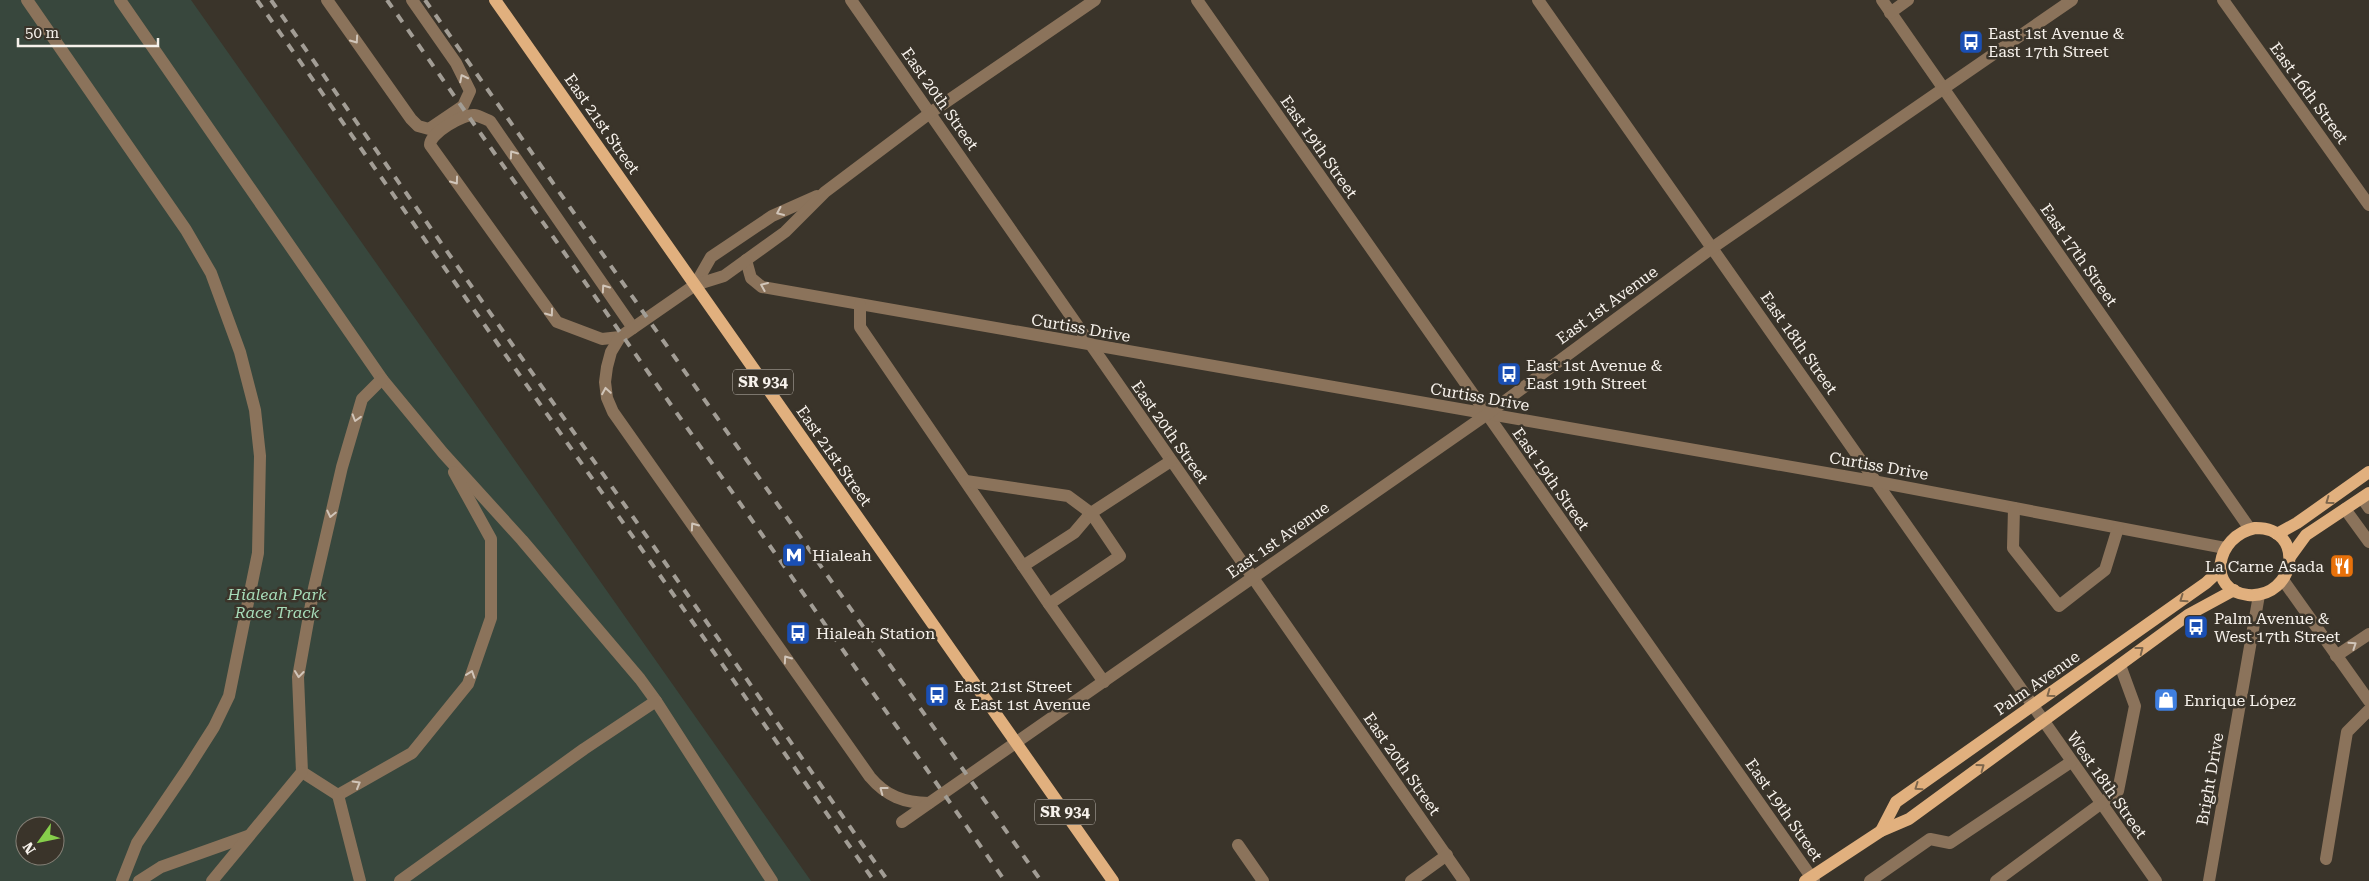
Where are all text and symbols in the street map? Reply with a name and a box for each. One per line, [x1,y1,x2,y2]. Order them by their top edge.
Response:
scale bar [18,15,158,47]
text: 50 m [25,24,60,42]
place label: East 1st Avenue & East 17th Street [1988,24,2125,61]
bus stop icon: East 1st Avenue & East 17th Street [1958,29,1984,55]
one-way arrow [349,34,358,44]
street label: East 16th Street [2266,39,2352,147]
street label: East 20th Street [898,44,982,154]
street label: East 21st Street [560,70,644,178]
one-way arrow [459,74,469,83]
street label: East 19th Street [1277,92,1361,202]
one-way arrow [510,150,519,160]
one-way arrow [449,175,458,184]
street label: East 17th Street [2037,200,2121,310]
one-way arrow [776,206,785,217]
street label: East 1st Avenue [1553,262,1662,348]
one-way arrow [760,281,769,292]
one-way arrow [602,284,611,294]
street label: East 18th Street [1757,288,1841,398]
one-way arrow [544,307,553,317]
street label: Curtiss Drive [1030,310,1132,346]
place label: East 1st Avenue & East 19th Street [1526,356,1663,393]
bus stop icon: East 1st Avenue & East 19th Street [1496,361,1522,387]
road number: SR 934 [733,370,793,394]
street label: East 20th Street [1128,377,1212,487]
street label: Curtiss Drive [1429,379,1531,415]
one-way arrow [602,386,612,395]
street label: East 21st Street [792,402,876,510]
one-way arrow [352,414,362,422]
street label: East 19th Street [1509,424,1593,534]
street label: Curtiss Drive [1828,448,1930,484]
one-way arrow [2326,495,2335,503]
street label: East 1st Avenue [1223,498,1333,582]
one-way arrow [326,510,337,519]
one-way arrow [691,522,700,532]
metro station icon: Hialeah [781,542,807,568]
place label: Hialeah [812,546,872,565]
restaurant icon: La Carne Asada [2329,553,2355,579]
place label: La Carne Asada [2205,557,2324,576]
park label: Hialeah Park Race Track [227,585,327,622]
one-way arrow [2179,593,2189,602]
place label: Palm Avenue & West 17th Street [2214,609,2340,646]
bus stop icon: Palm Avenue & West 17th Street [2183,614,2209,640]
bus stop icon: Hialeah Station [785,620,811,646]
place label: Hialeah Station [816,624,935,643]
one-way arrow [2347,642,2356,651]
street label: Palm Avenue [1991,647,2083,719]
one-way arrow [2134,647,2143,655]
one-way arrow [784,655,793,665]
one-way arrow [294,670,305,678]
one-way arrow [466,670,476,679]
place label: East 21st Street & East 1st Avenue [954,677,1091,714]
bus stop icon: East 21st Street & East 1st Avenue [924,682,950,708]
one-way arrow [2047,687,2056,697]
shop icon: Enrique López [2153,687,2179,713]
place label: Enrique López [2184,691,2296,710]
street label: East 20th Street [1360,709,1444,819]
street label: West 18th Street [2063,728,2151,842]
street label: Bright Drive [2193,731,2228,827]
street label: East 19th Street [1742,755,1826,865]
one-way arrow [1975,764,1985,773]
one-way arrow [352,780,361,790]
one-way arrow [1914,781,1924,790]
one-way arrow [880,786,889,795]
road number: SR 934 [1035,800,1095,824]
north arrow [15,816,65,866]
text: N [19,839,39,857]

